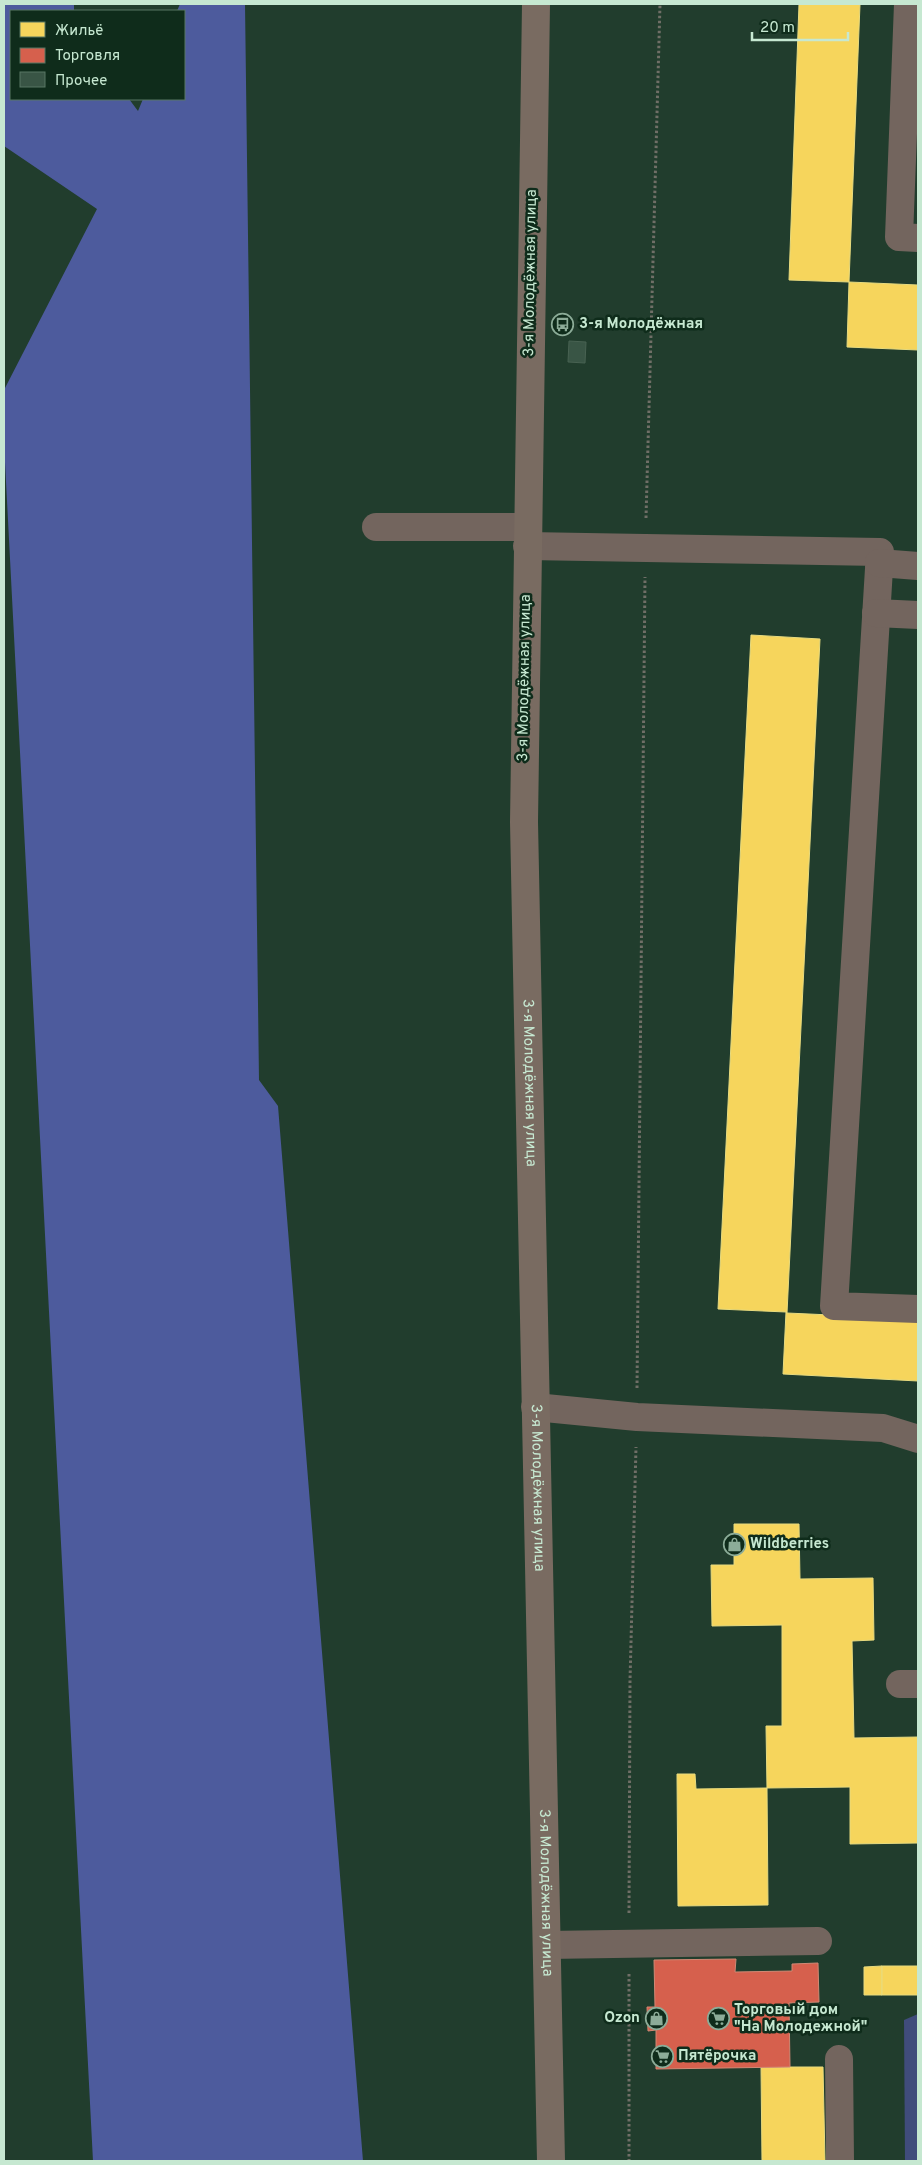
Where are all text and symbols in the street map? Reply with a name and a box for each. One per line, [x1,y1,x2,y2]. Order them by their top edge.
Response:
legend [10,10,185,100]
scale bar [752,10,848,42]
text: 20 m [760,19,795,38]
text: Жильё [55,22,103,41]
text: Торговля [55,47,120,66]
text: Прочее [55,72,107,91]
street label: 3-я Молодёжная улица [520,189,542,357]
bus stop icon: 3-я Молодёжная [551,312,575,336]
place label: 3-я Молодёжная [579,315,703,334]
street label: 3-я Молодёжная улица [514,594,536,762]
street label: 3-я Молодёжная улица [518,999,540,1167]
street label: 3-я Молодёжная улица [526,1404,549,1572]
shop icon: Wildberries [722,1532,746,1556]
place label: Wildberries [750,1535,829,1554]
street label: 3-я Молодёжная улица [534,1809,557,1977]
place label: Торговый дом "На Молодежной" [734,2001,867,2037]
shop icon: Ozon [644,2006,668,2030]
supermarket icon: Торговый дом "На Молодежной" [706,2007,730,2031]
place label: Ozon [604,2009,640,2028]
supermarket icon: Пятёрочка [650,2044,674,2068]
place label: Пятёрочка [678,2047,756,2066]

